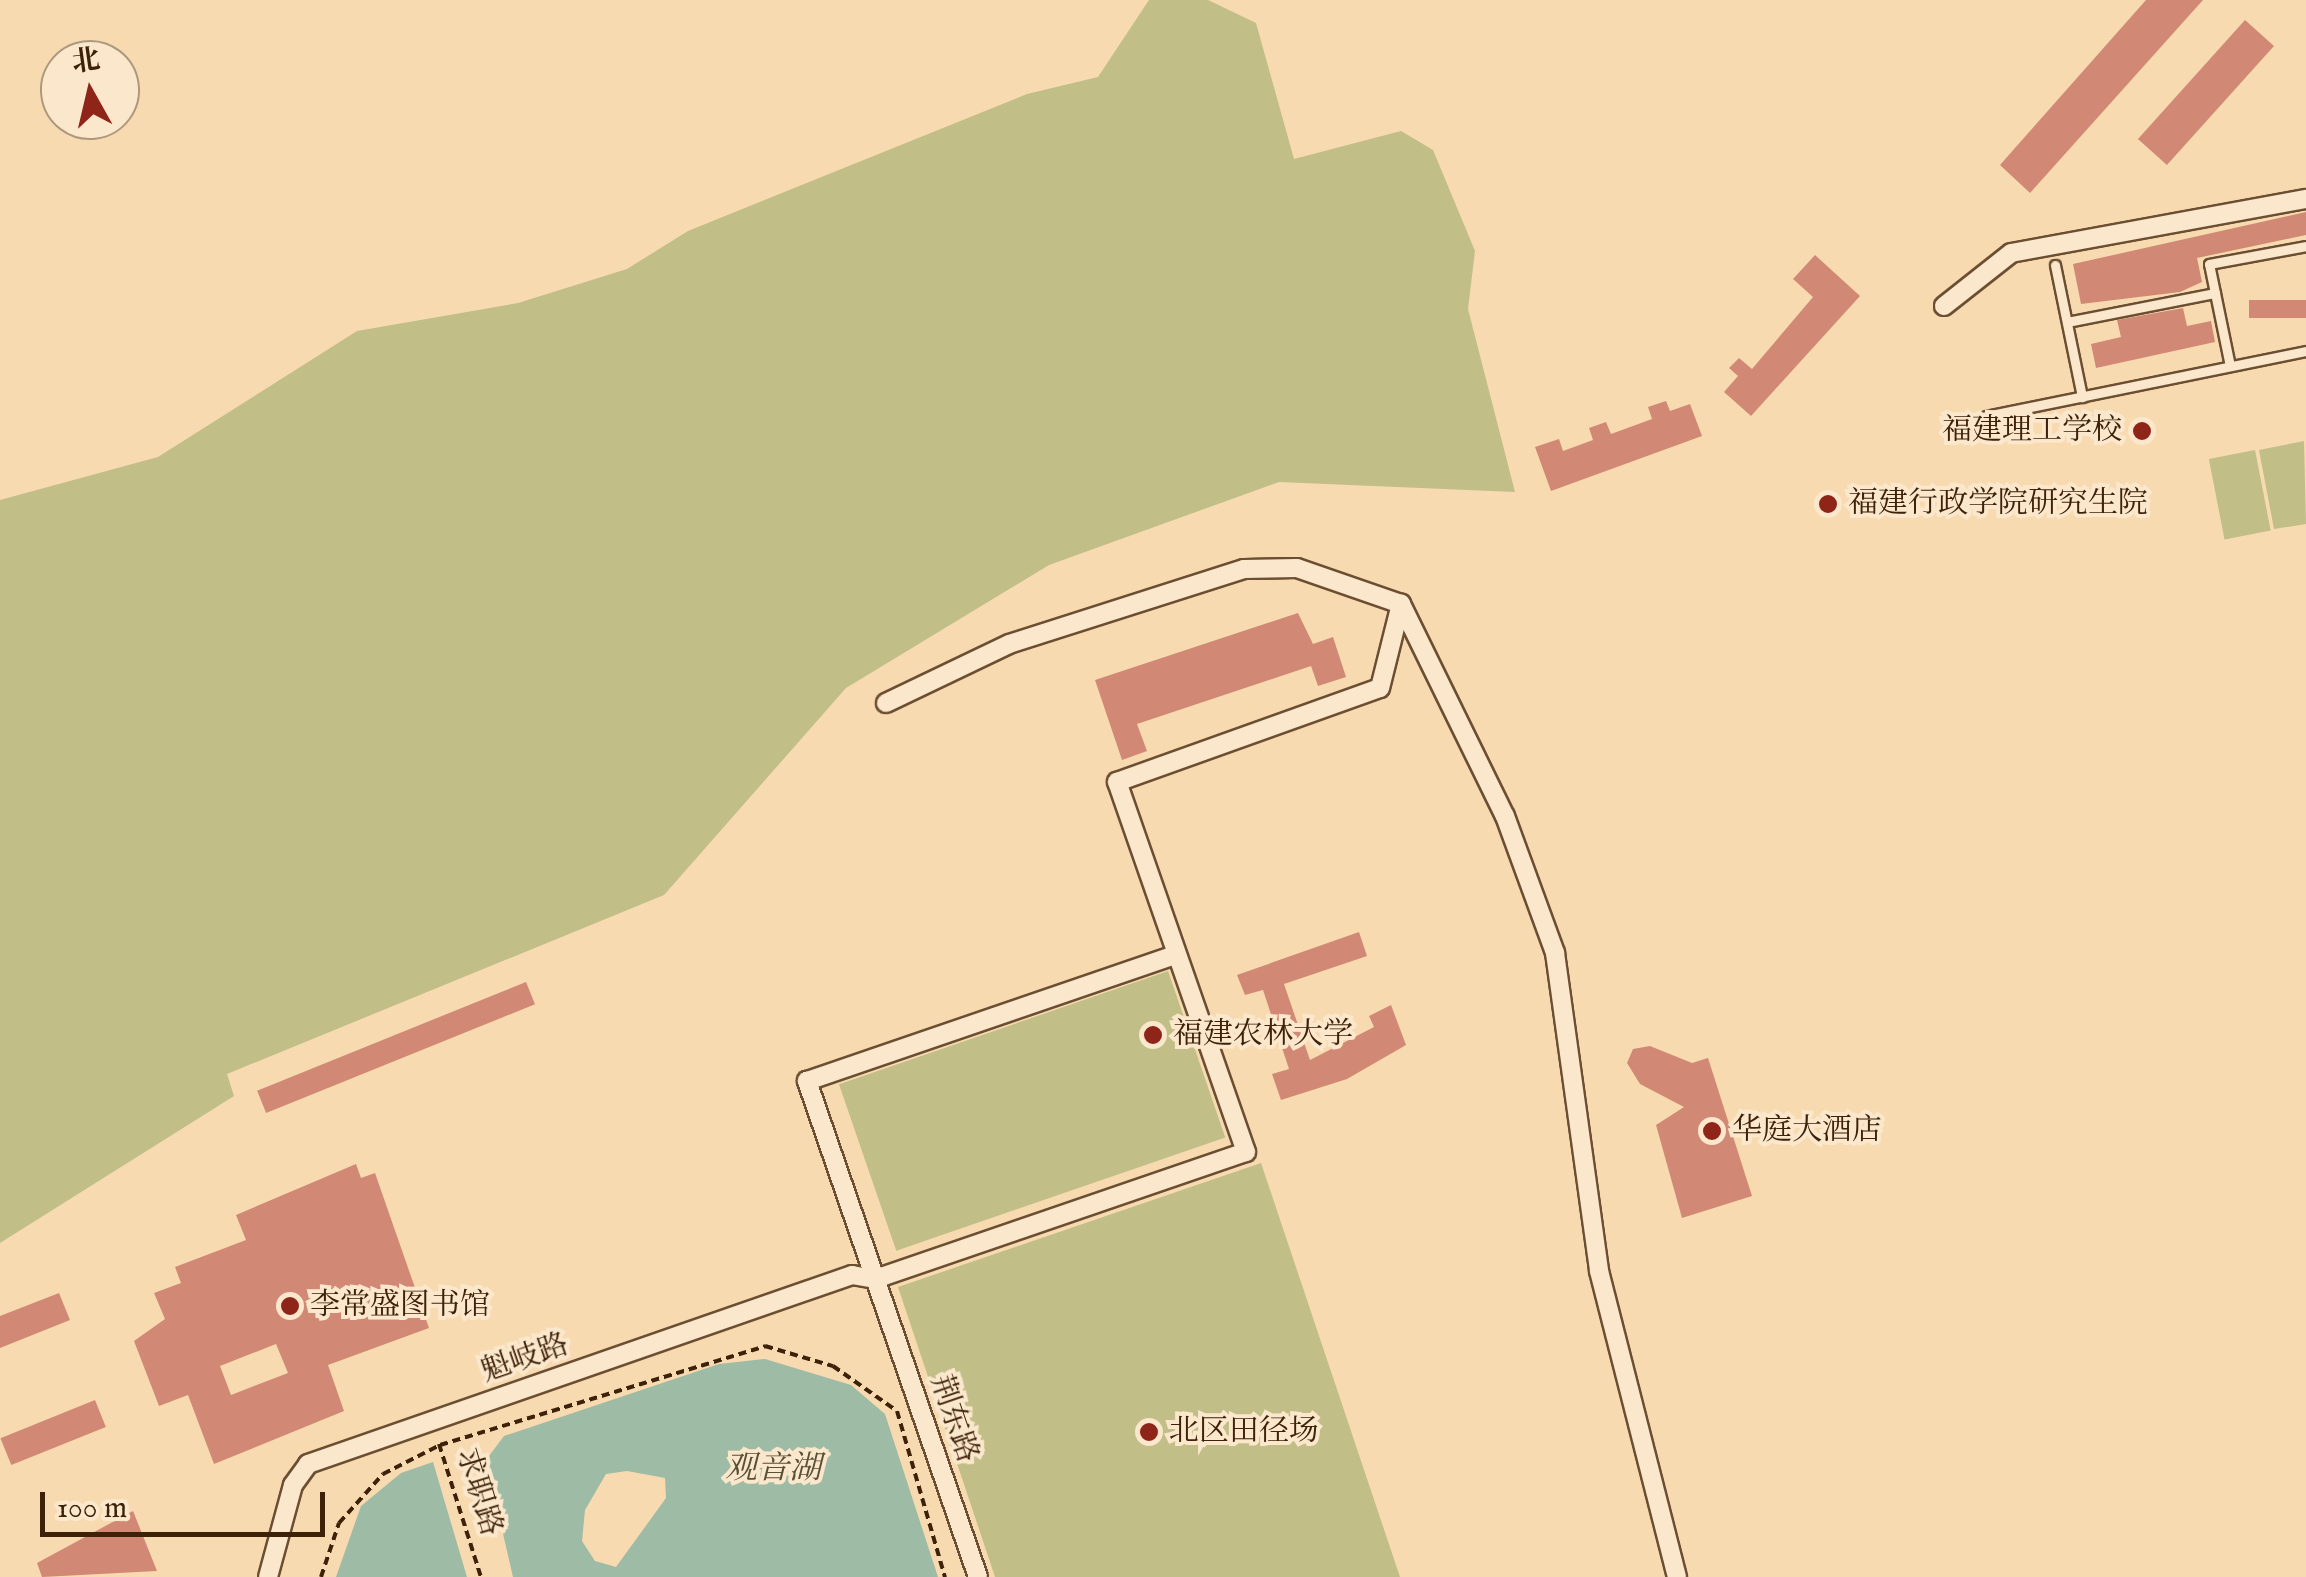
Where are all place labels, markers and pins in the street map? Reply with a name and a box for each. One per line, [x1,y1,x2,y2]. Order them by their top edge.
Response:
place label: 福建理工学校 [1942,413,2122,449]
marker: 福建理工学校 [2131,420,2153,442]
place label: 福建行政学院研究生院 [1848,486,2148,522]
marker: 福建行政学院研究生院 [1817,493,1839,515]
place label: 福建农林大学 [1173,1017,1353,1053]
marker: 福建农林大学 [1142,1024,1164,1046]
place label: 华庭大酒店 [1732,1113,1882,1149]
marker: 华庭大酒店 [1701,1120,1723,1142]
place label: 李常盛图书馆 [310,1288,490,1324]
marker: 李常盛图书馆 [279,1295,301,1317]
place label: 北区田径场 [1169,1414,1319,1450]
marker: 北区田径场 [1138,1421,1160,1443]

